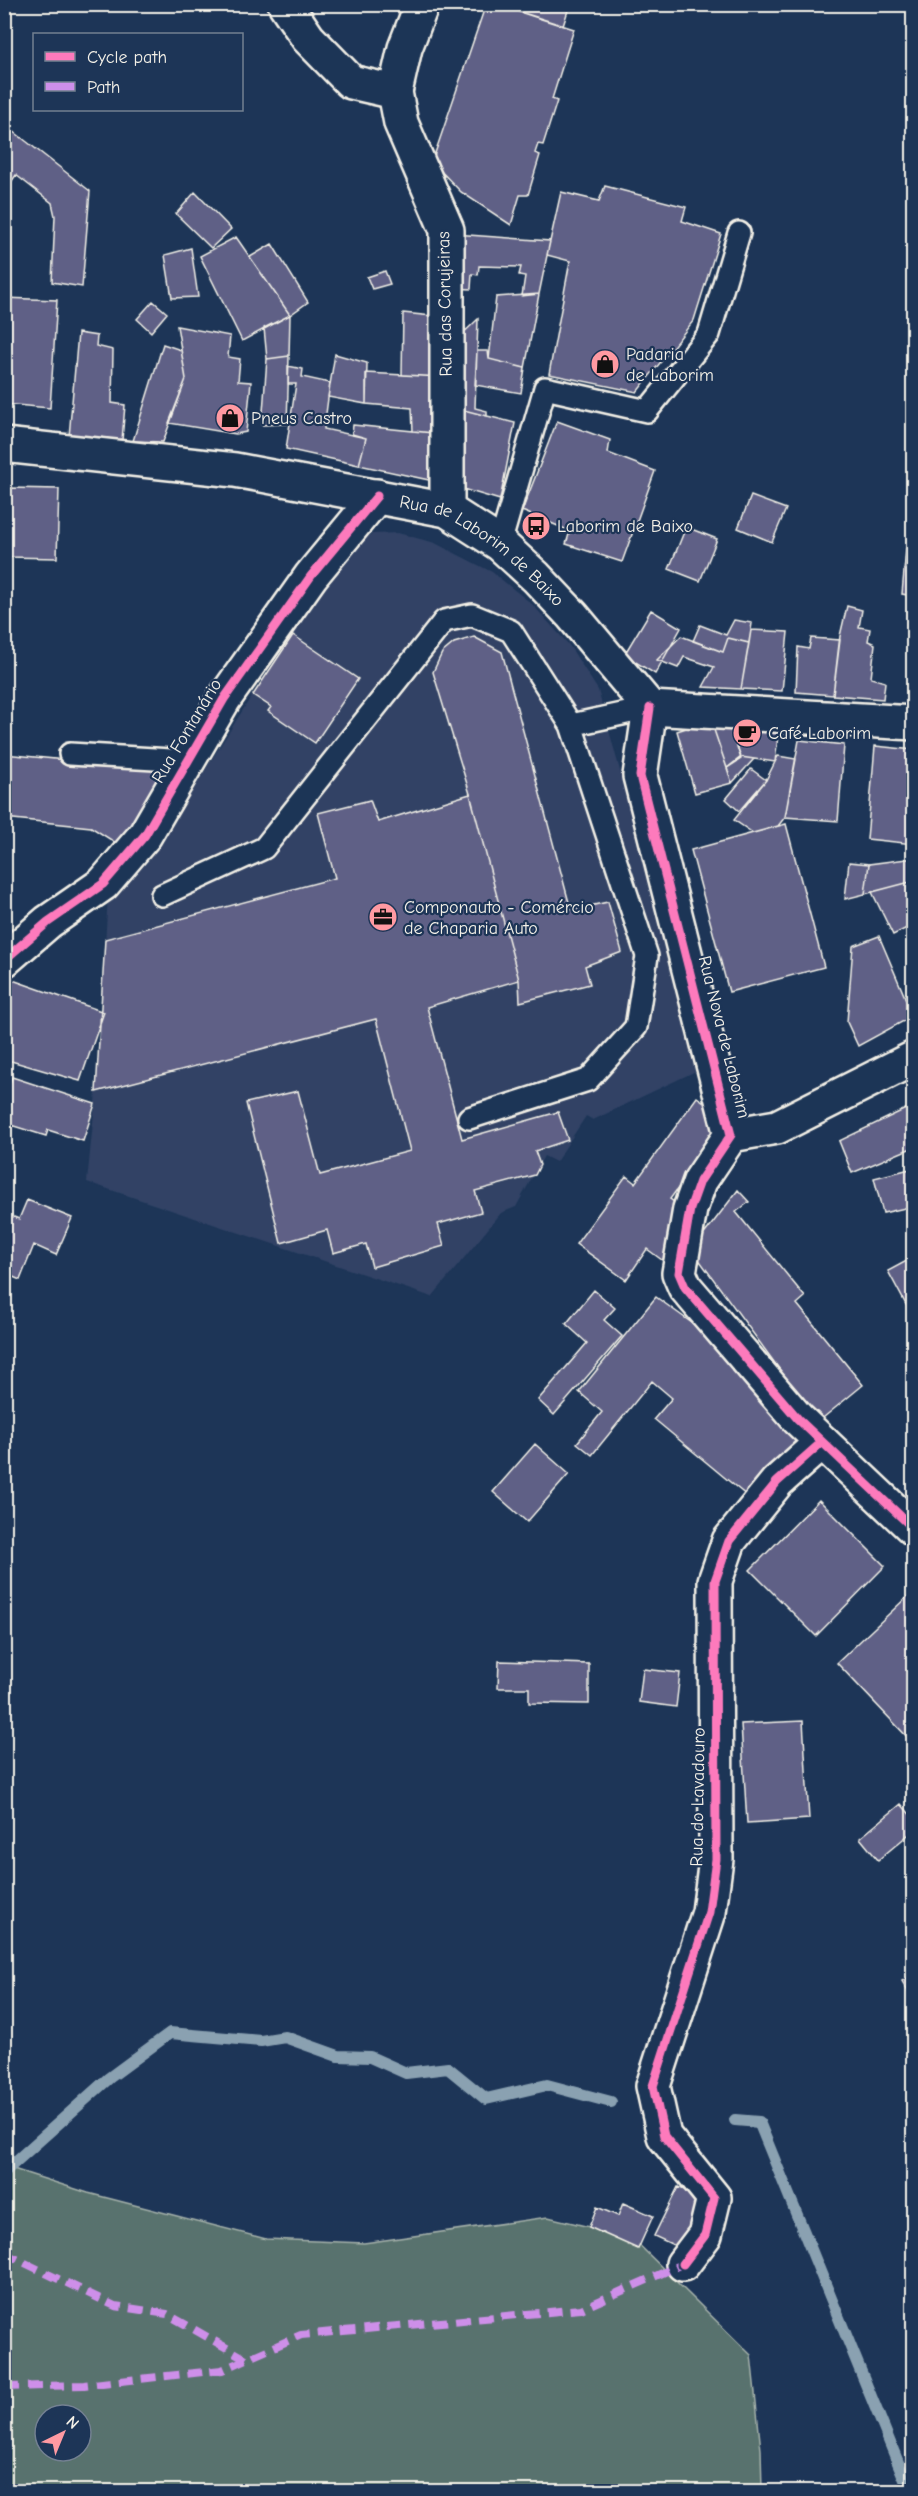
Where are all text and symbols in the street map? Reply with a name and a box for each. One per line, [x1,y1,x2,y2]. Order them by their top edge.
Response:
legend [33,33,243,111]
text: Cycle path [87,47,167,68]
text: Path [87,77,120,98]
street label: Rua das Corujeiras [433,231,457,377]
place label: Padaria de Laborim [626,344,714,386]
shop icon: Padaria de Laborim [589,348,621,380]
shop icon: Pneus Castro [214,402,246,434]
place label: Pneus Castro [251,408,352,429]
street label: Rua de Laborim de Baixo [398,491,568,610]
bus stop icon: Laborim de Baixo [520,510,552,542]
place label: Laborim de Baixo [557,516,693,537]
street label: Rua Fontanário [148,675,226,787]
cafe icon: Café Laborim [731,717,763,749]
place label: Café Laborim [768,723,871,744]
place label: Componauto - Comércio de Chaparia Auto [404,897,594,939]
office icon: Componauto - Comércio de Chaparia Auto [367,901,399,933]
street label: Rua Nova de Laborim [694,954,754,1120]
street label: Rua do Lavadouro [686,1727,710,1867]
north arrow [33,2403,93,2463]
text: N [63,2413,83,2433]

